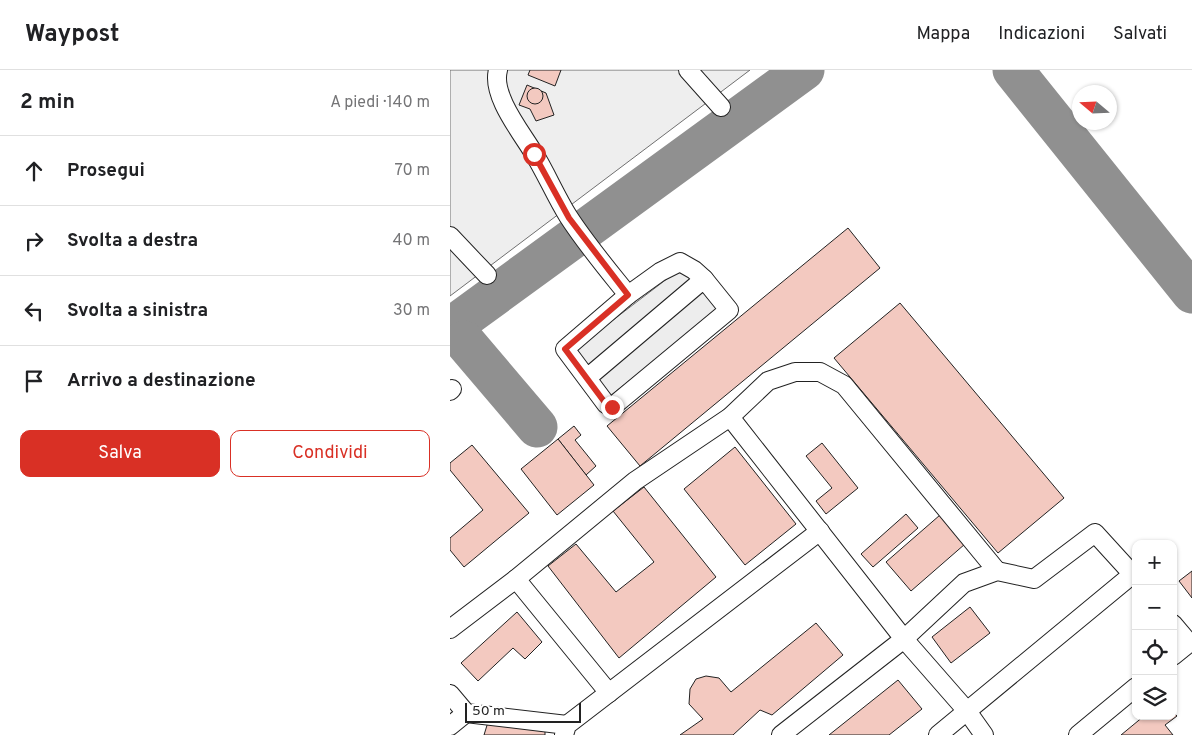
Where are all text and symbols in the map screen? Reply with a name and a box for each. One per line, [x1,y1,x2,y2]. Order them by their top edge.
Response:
text: Waypost [25,20,119,50]
text: Mappa [917,23,970,46]
text: Indicazioni [998,23,1085,46]
text: Salvati [1113,23,1167,46]
north arrow [1072,85,1117,130]
text: 2 min [20,89,75,116]
text: A piedi · 140 m [330,93,430,113]
route start [523,143,546,166]
icon: ahead [20,157,48,185]
text: Prosegui [67,159,145,183]
text: 70 m [395,161,430,181]
icon: right [20,227,48,255]
text: Svolta a destra [67,229,198,253]
text: 40 m [392,231,430,251]
icon: left [20,297,48,325]
text: Svolta a sinistra [67,299,208,323]
text: 30 m [393,301,430,321]
icon: arrive [20,367,48,395]
text: Arrivo a destinazione [67,369,256,393]
route end [601,396,624,419]
button: Salva [20,430,220,477]
button: Condividi [230,430,430,477]
map controls [1132,540,1177,720]
button: + [1132,540,1177,585]
button: − [1132,585,1177,630]
button: locate [1132,630,1177,675]
button: layers [1132,675,1177,720]
scale bar [465,700,581,723]
text: 50 m [472,703,505,720]

